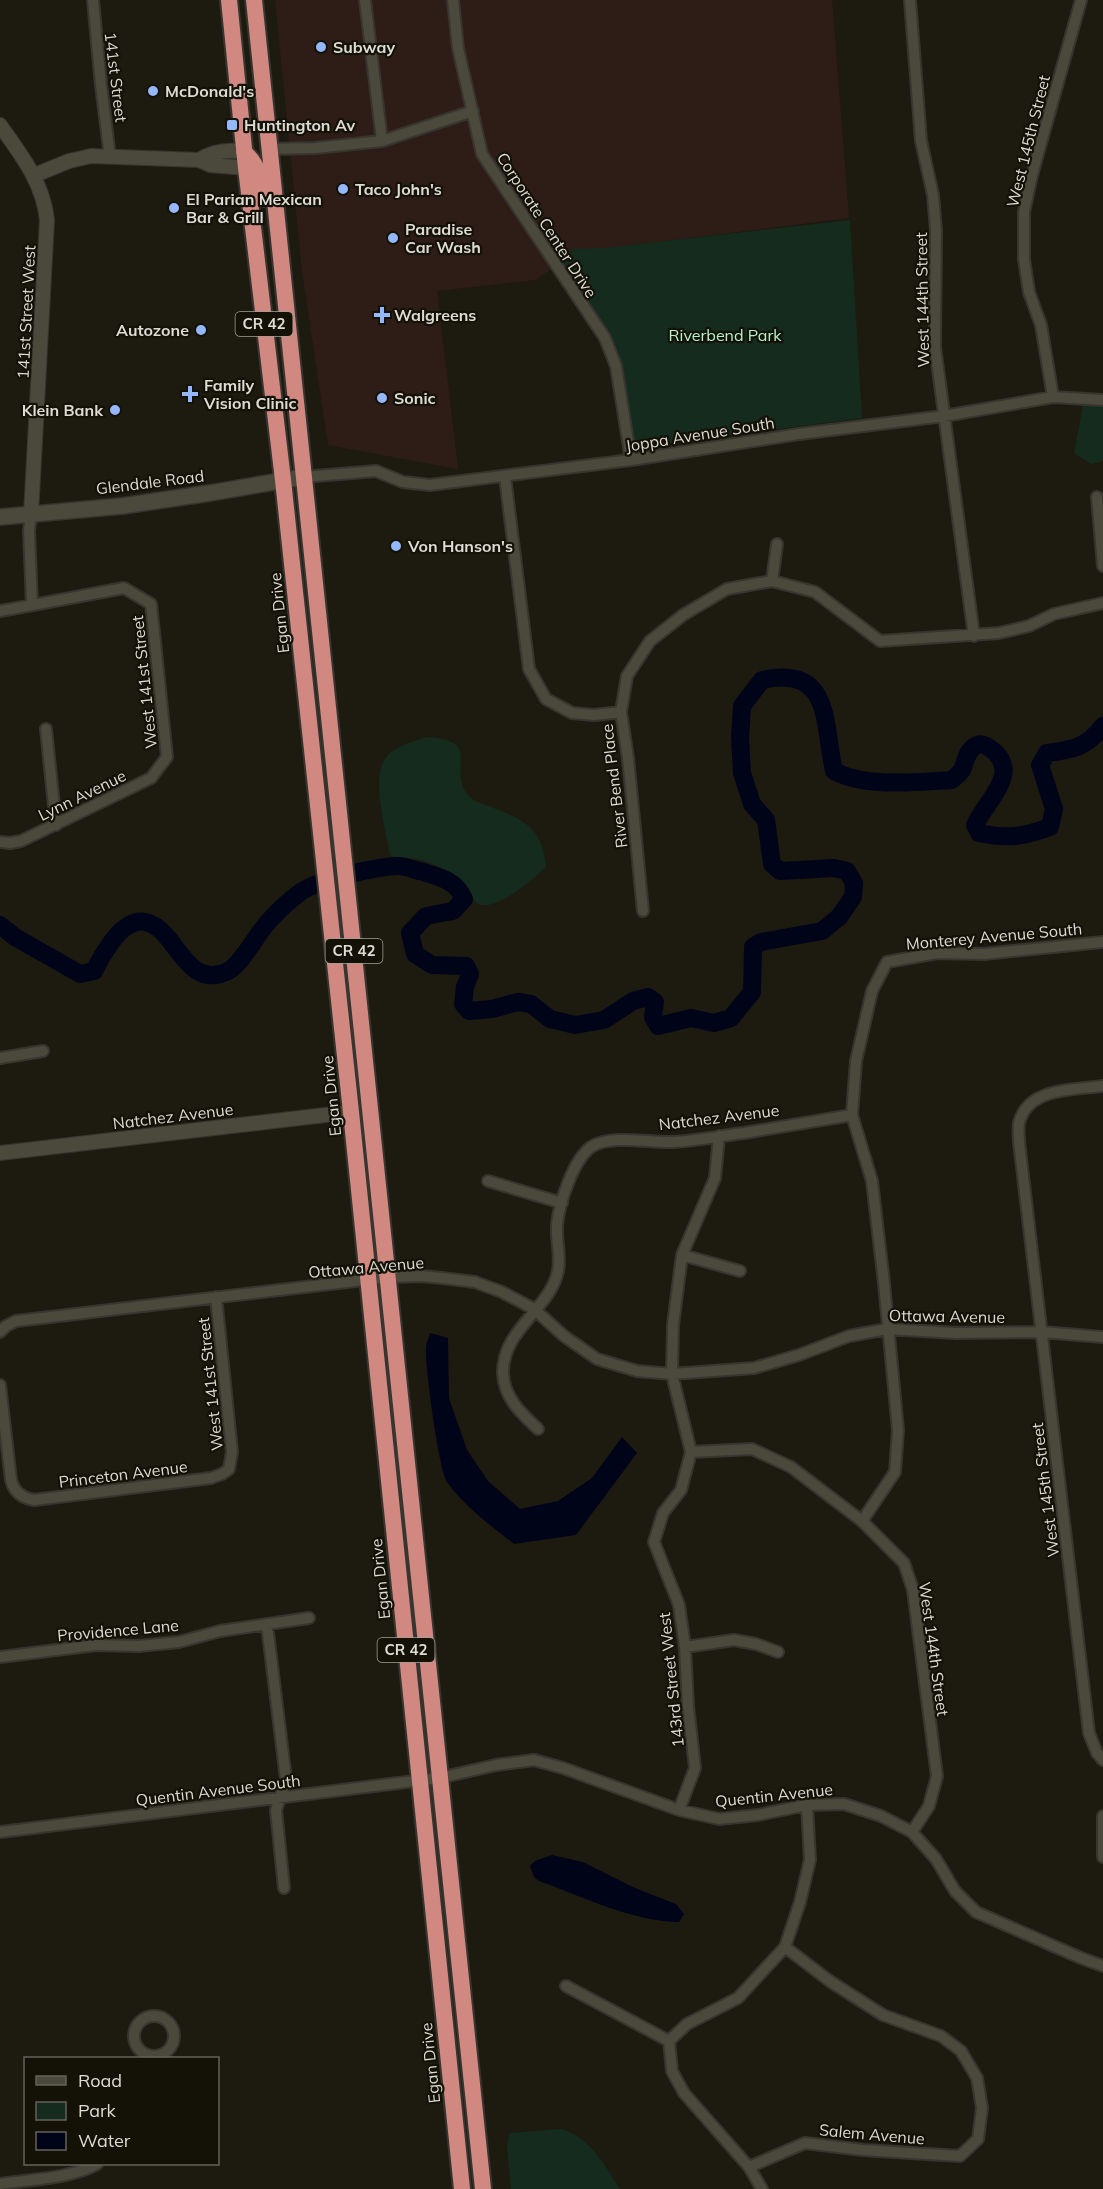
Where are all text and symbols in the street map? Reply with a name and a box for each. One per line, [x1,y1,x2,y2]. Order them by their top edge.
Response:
street label: 141st Street [101,31,131,124]
place label: Subway [333,37,395,57]
marker: Subway [314,40,328,54]
street label: West 145th Street [1002,73,1054,209]
place label: McDonald's [165,81,254,101]
marker: McDonald's [146,84,160,98]
place label: Huntington Av [244,115,355,135]
marker: Huntington Av [225,118,239,132]
street label: Corporate Center Drive [493,149,601,301]
place label: Taco John's [355,179,442,199]
marker: Taco John's [336,182,350,196]
place label: El Parian Mexican Bar & Grill [186,189,322,227]
marker: El Parian Mexican Bar & Grill [167,201,181,215]
place label: Paradise Car Wash [405,219,481,257]
marker: Paradise Car Wash [386,231,400,245]
street label: West 144th Street [911,232,933,368]
street label: 141st Street West [13,244,40,379]
place label: Walgreens [394,305,476,325]
marker: Walgreens [375,308,389,322]
road number: CR 42 [236,312,292,336]
place label: Autozone [116,320,189,340]
marker: Autozone [194,323,208,337]
park label: Riverbend Park [669,325,782,345]
place label: Family Vision Clinic [203,375,297,413]
marker: Family Vision Clinic [181,385,199,403]
place label: Sonic [394,388,436,408]
marker: Sonic [375,391,389,405]
place label: Klein Bank [22,400,104,420]
marker: Klein Bank [108,403,122,417]
street label: Joppa Avenue South [624,412,776,456]
street label: Glendale Road [95,465,205,499]
place label: Von Hanson's [407,536,513,556]
marker: Von Hanson's [389,539,403,553]
street label: Egan Drive [265,572,293,654]
street label: West 141st Street [127,614,161,750]
street label: River Bend Place [596,723,632,849]
street label: Lynn Avenue [35,765,129,825]
street label: Monterey Avenue South [905,918,1083,954]
road number: CR 42 [326,939,382,963]
street label: Egan Drive [317,1055,345,1137]
street label: Natchez Avenue [112,1099,234,1133]
street label: Natchez Avenue [658,1100,780,1134]
street label: Ottawa Avenue [307,1252,425,1282]
street label: Ottawa Avenue [889,1305,1005,1327]
street label: West 141st Street [193,1316,227,1452]
street label: West 145th Street [1027,1421,1063,1558]
street label: Princeton Avenue [57,1456,189,1492]
street label: Egan Drive [366,1538,394,1620]
street label: West 144th Street [915,1581,953,1718]
street label: 143rd Street West [654,1611,688,1749]
street label: Providence Lane [56,1615,180,1645]
road number: CR 42 [378,1638,434,1662]
street label: Quentin Avenue South [134,1770,302,1810]
street label: Quentin Avenue [714,1779,834,1811]
street label: Egan Drive [416,2022,444,2104]
legend [24,2057,219,2165]
text: Road [78,2069,122,2092]
text: Park [78,2099,117,2122]
street label: Salem Avenue [818,2119,926,2149]
text: Water [78,2129,131,2152]

